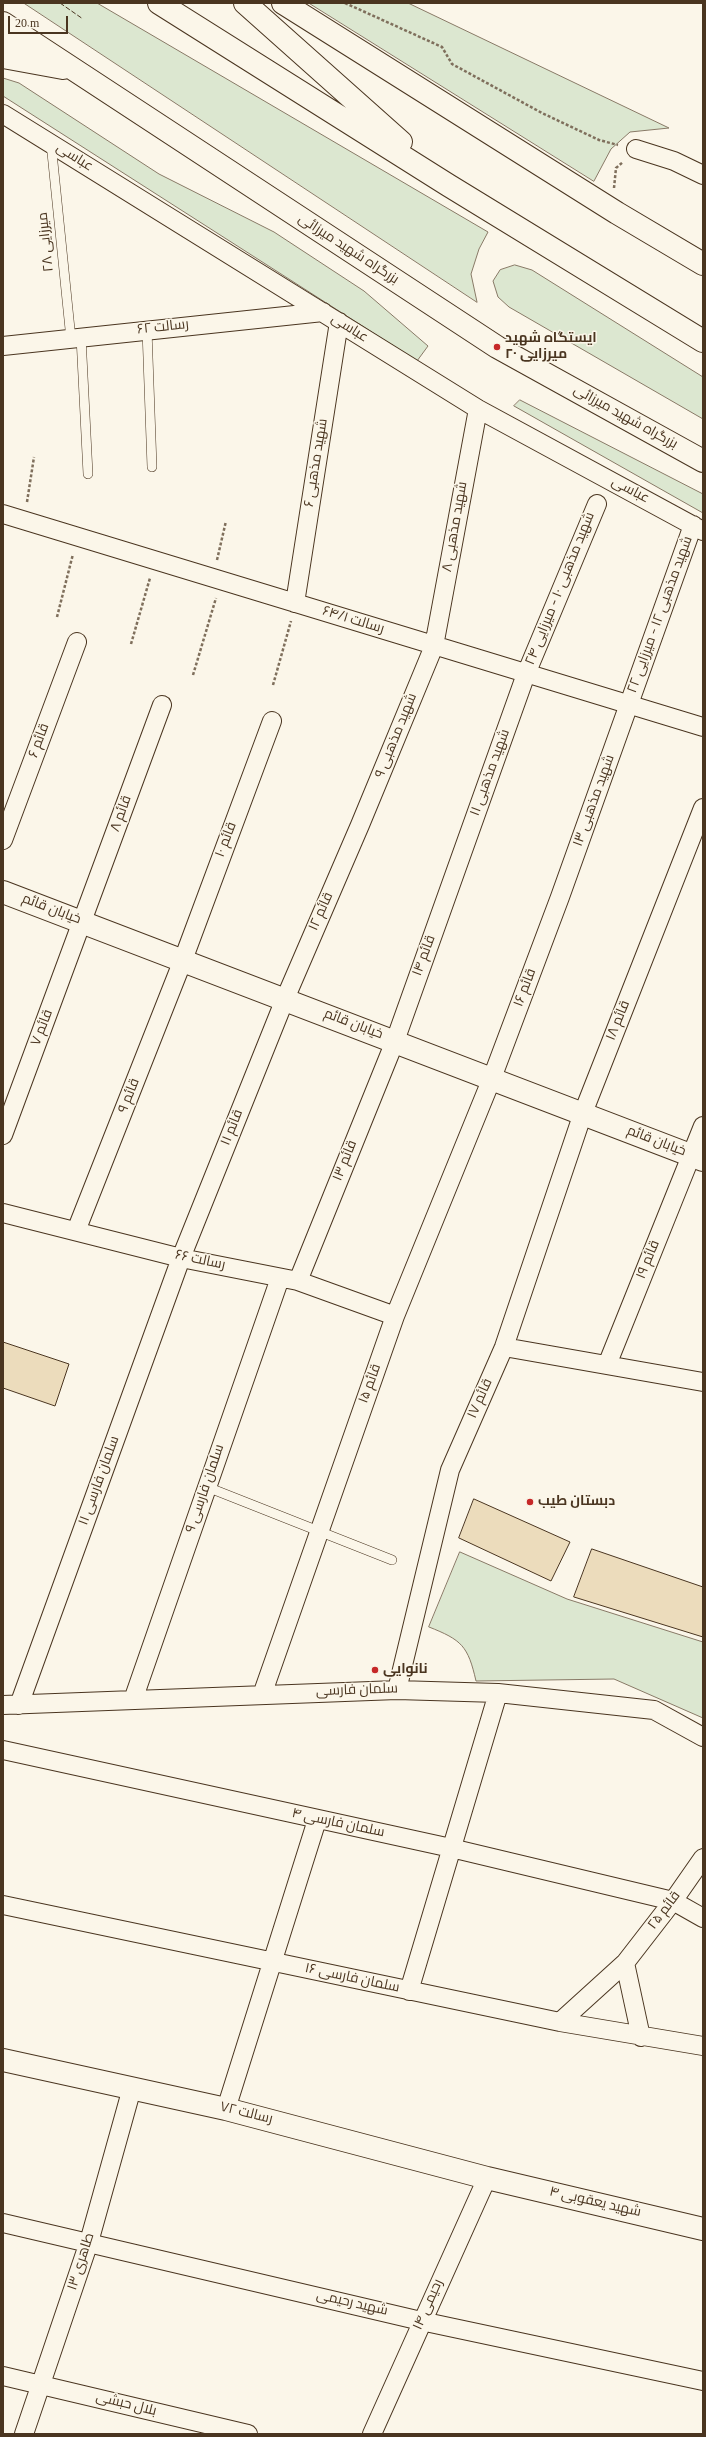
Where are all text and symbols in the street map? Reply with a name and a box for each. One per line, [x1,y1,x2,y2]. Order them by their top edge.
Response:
scale bar [10,8,70,34]
text: 20 m [15,16,39,30]
street label: عباسی [52,140,96,176]
street label: میرزایی ۲۸ [36,211,58,273]
street label: بزرگراه شهید میرزائی [295,211,401,289]
street label: عباسی [327,311,371,347]
street label: رسالت ۶۲ [136,317,190,339]
place label: ایستگاه شهید میرزایی ۲۰ [505,331,597,364]
marker: ایستگاه شهید میرزایی ۲۰ [492,342,502,352]
street label: بزرگراه شهید میرزائی [570,382,680,454]
street label: شهید مذهبی ۶ [302,418,332,508]
street label: عباسی [608,474,652,508]
street label: شهید مذهبی ۸ [440,481,472,573]
street label: شهید مذهبی ۱۰ - میرزایی ۲۴ [523,510,599,668]
street label: شهید مذهبی ۱۲ - میرزایی ۲۲ [625,534,697,696]
street label: رسالت ۶۴/۱ [320,604,386,638]
street label: شهید مذهبی ۹ [372,691,422,781]
street label: قائم ۶ [26,722,54,760]
street label: شهید مذهبی ۱۱ [467,727,515,819]
street label: شهید مذهبی ۱۳ [571,753,619,849]
street label: قائم ۸ [108,794,136,834]
street label: قائم ۱۰ [213,820,241,860]
street label: قائم ۱۲ [306,890,338,934]
street label: خیابان قائم [19,891,83,929]
street label: قائم ۱۴ [410,933,440,979]
street label: قائم ۱۶ [511,966,541,1010]
street label: قائم ۱۸ [603,999,635,1043]
street label: خیابان قائم [321,1006,385,1044]
street label: قائم ۷ [28,1008,58,1048]
street label: قائم ۹ [116,1076,144,1116]
street label: قائم ۱۱ [218,1108,248,1148]
street label: خیابان قائم [624,1123,688,1161]
street label: قائم ۱۳ [330,1138,362,1184]
street label: قائم ۱۹ [634,1238,664,1282]
street label: رسالت ۶۶ [173,1247,227,1275]
street label: قائم ۱۵ [356,1362,386,1406]
street label: قائم ۱۷ [465,1377,497,1421]
street label: سلمان فارسی ۱۱ [76,1434,124,1528]
street label: سلمان فارسی ۹ [183,1443,229,1535]
place label: دبستان طیب [538,1494,615,1510]
marker: دبستان طیب [525,1497,535,1507]
place label: نانوایی [383,1662,428,1678]
marker: نانوایی [370,1665,380,1675]
street label: سلمان فارسی [316,1681,398,1701]
street label: سلمان فارسی ۴ [290,1806,386,1842]
street label: قائم ۲۵ [645,1888,685,1934]
street label: سلمان فارسی ۱۶ [303,1961,401,1997]
street label: رسالت ۷۲ [218,2099,274,2129]
street label: شهید یعقوبی ۴ [547,2184,643,2222]
street label: طاهری ۱۳ [65,2231,99,2293]
street label: رحیمی ۱۴ [410,2277,448,2333]
street label: شهید رحیمی [315,2288,389,2320]
street label: بلال حبشی [94,2389,158,2421]

